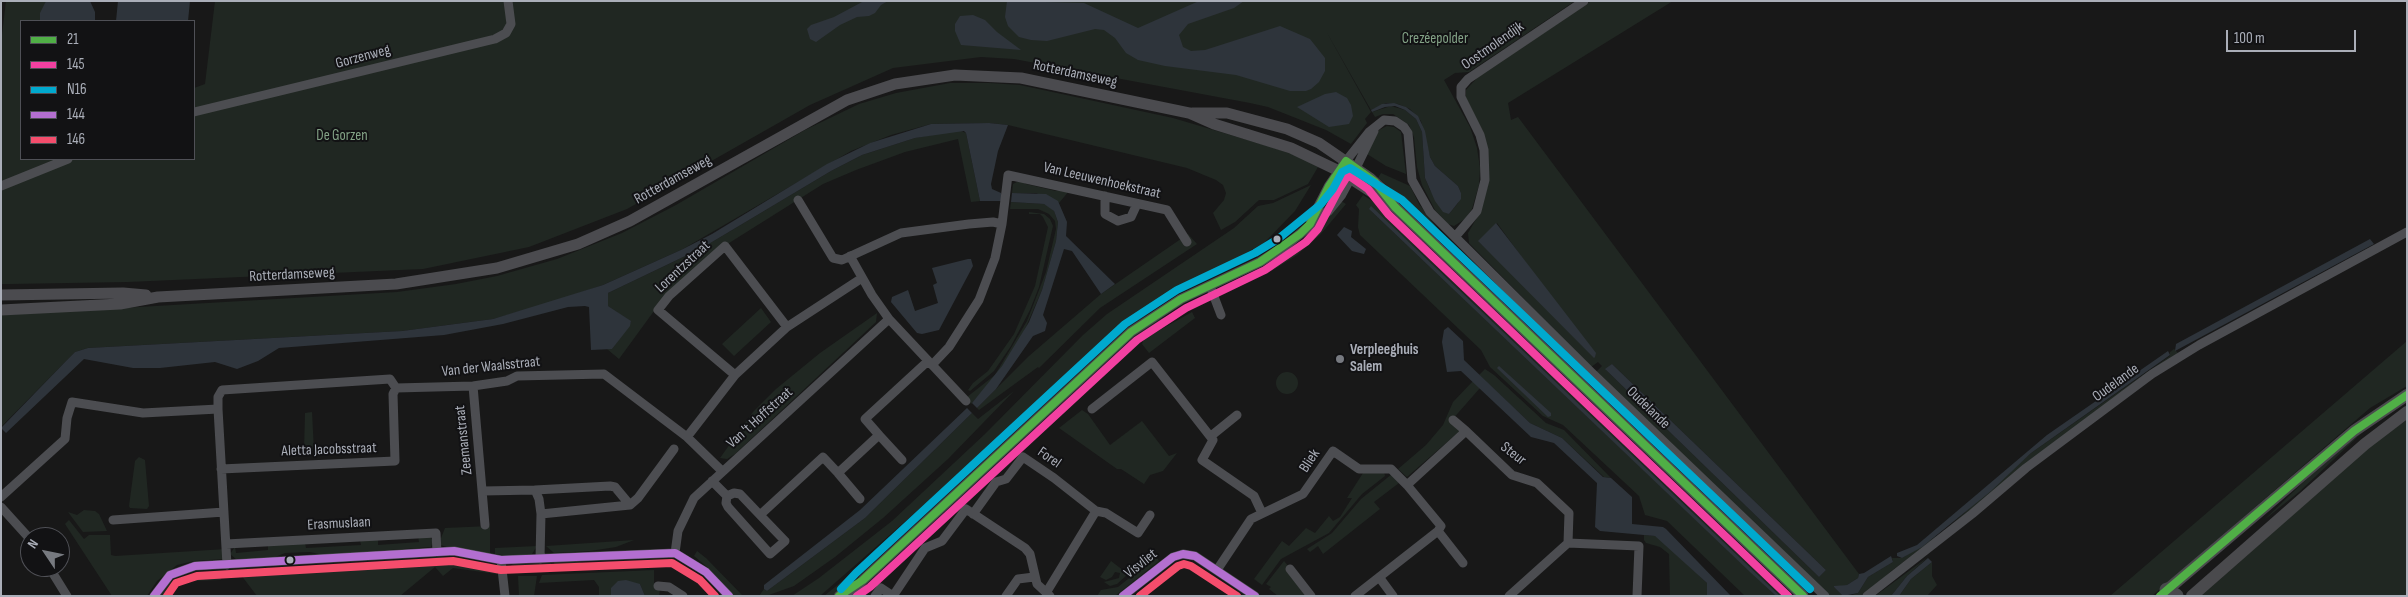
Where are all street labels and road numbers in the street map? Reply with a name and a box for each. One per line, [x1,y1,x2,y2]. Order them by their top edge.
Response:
street label: Oostmolendijk [1458,18,1528,74]
street label: Gorzenweg [334,41,392,73]
street label: Rotterdamseweg [1031,56,1119,92]
street label: Rotterdamseweg [631,151,715,209]
street label: Van Leeuwenhoekstraat [1042,159,1162,203]
street label: Lorentzstraat [652,237,714,297]
street label: Rotterdamseweg [249,264,335,286]
street label: Van der Waalsstraat [441,353,541,381]
street label: Oudelande [2089,360,2143,406]
street label: Oudelande [1623,383,1673,433]
street label: Van 't Hoffstraat [723,384,797,452]
street label: Zeemanstraat [451,404,477,476]
street label: Steur [1497,438,1529,470]
street label: Aletta Jacobsstraat [281,439,377,461]
street label: Forel [1034,444,1064,472]
street label: Bliek [1296,446,1324,476]
street label: Erasmuslaan [307,513,371,535]
street label: Visvliet [1121,545,1161,583]

